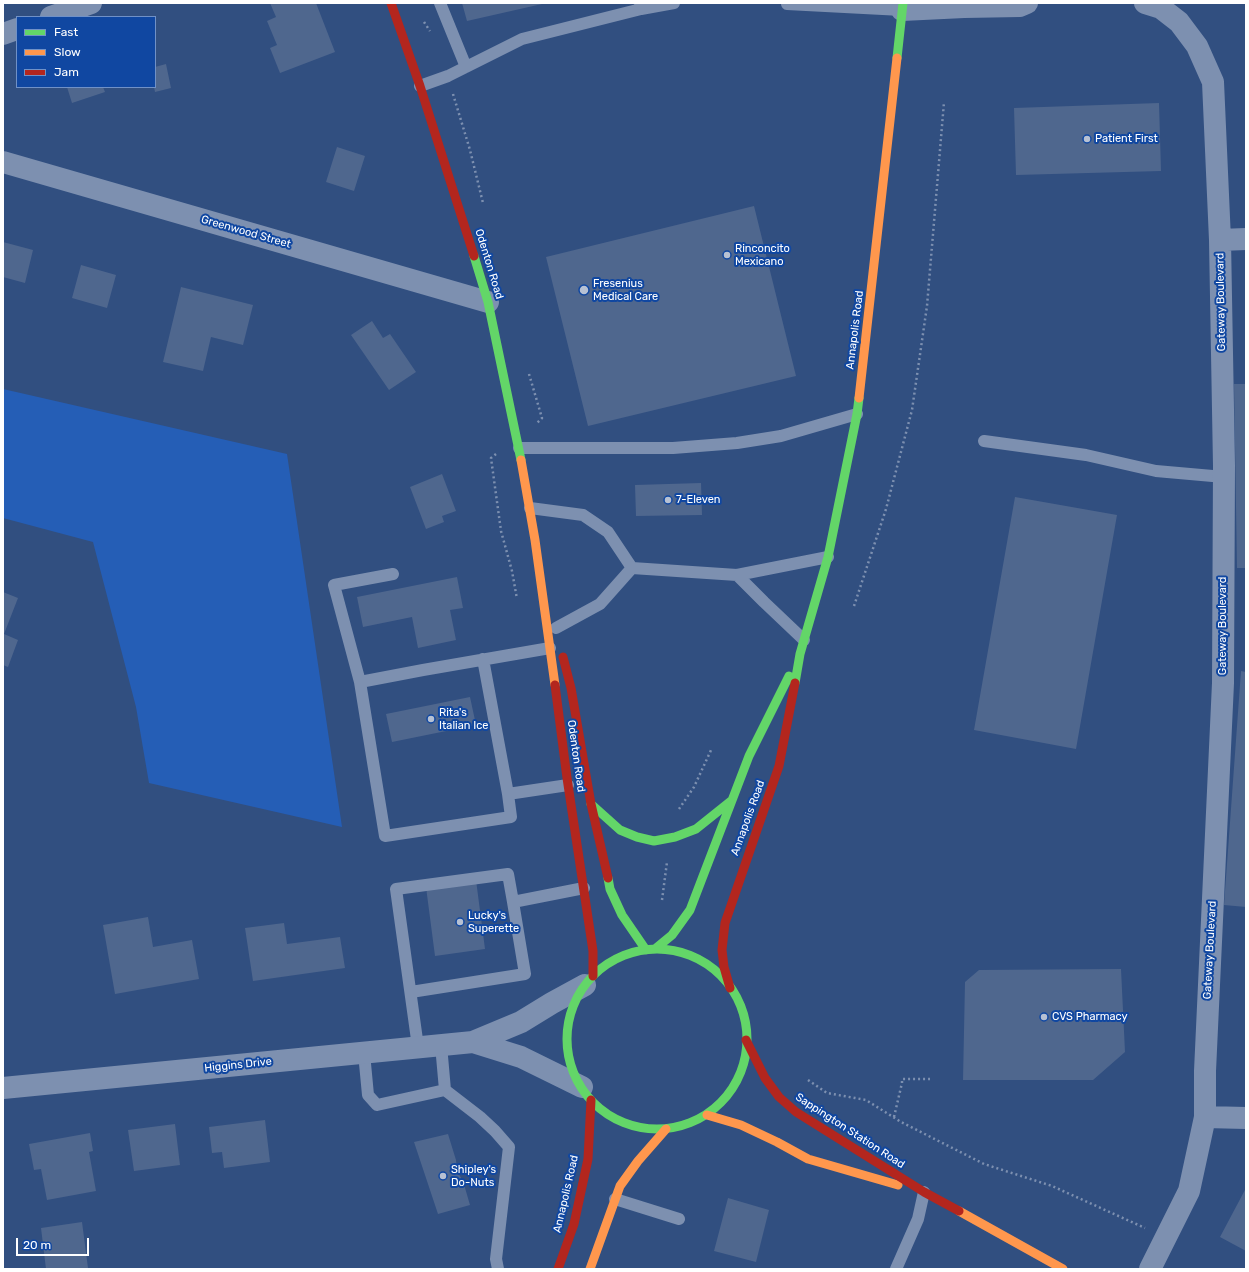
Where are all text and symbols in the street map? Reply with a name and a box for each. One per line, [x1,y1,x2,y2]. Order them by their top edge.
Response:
legend [16,16,156,88]
text: Fast [54,25,78,39]
text: Slow [54,45,81,59]
text: Jam [54,65,79,79]
place label: Patient First [1095,132,1158,146]
marker: Patient First [1082,134,1092,144]
street label: Greenwood Street [200,213,292,251]
street label: Odenton Road [472,227,506,301]
place label: Rinconcito Mexicano [735,242,790,268]
marker: Rinconcito Mexicano [722,250,732,260]
street label: Gateway Boulevard [1214,253,1228,351]
place label: Fresenius Medical Care [593,277,658,303]
marker: Fresenius Medical Care [578,284,590,296]
street label: Annapolis Road [844,290,866,370]
place label: 7-Eleven [676,493,721,507]
marker: 7-Eleven [663,495,673,505]
street label: Gateway Boulevard [1216,577,1230,675]
place label: Rita's Italian Ice [439,706,488,732]
marker: Rita's Italian Ice [426,714,436,724]
street label: Odenton Road [564,719,588,793]
street label: Annapolis Road [728,778,768,858]
street label: Gateway Boulevard [1201,900,1219,1000]
place label: Lucky's Superette [468,909,519,935]
marker: Lucky's Superette [455,917,465,927]
place label: CVS Pharmacy [1052,1010,1127,1024]
marker: CVS Pharmacy [1039,1012,1049,1022]
street label: Higgins Drive [204,1055,272,1075]
street label: Sappington Station Road [793,1091,907,1171]
street label: Annapolis Road [551,1154,581,1234]
place label: Shipley's Do-Nuts [451,1163,496,1189]
marker: Shipley's Do-Nuts [438,1171,448,1181]
scale bar [18,1230,91,1256]
text: 20 m [23,1238,51,1252]

